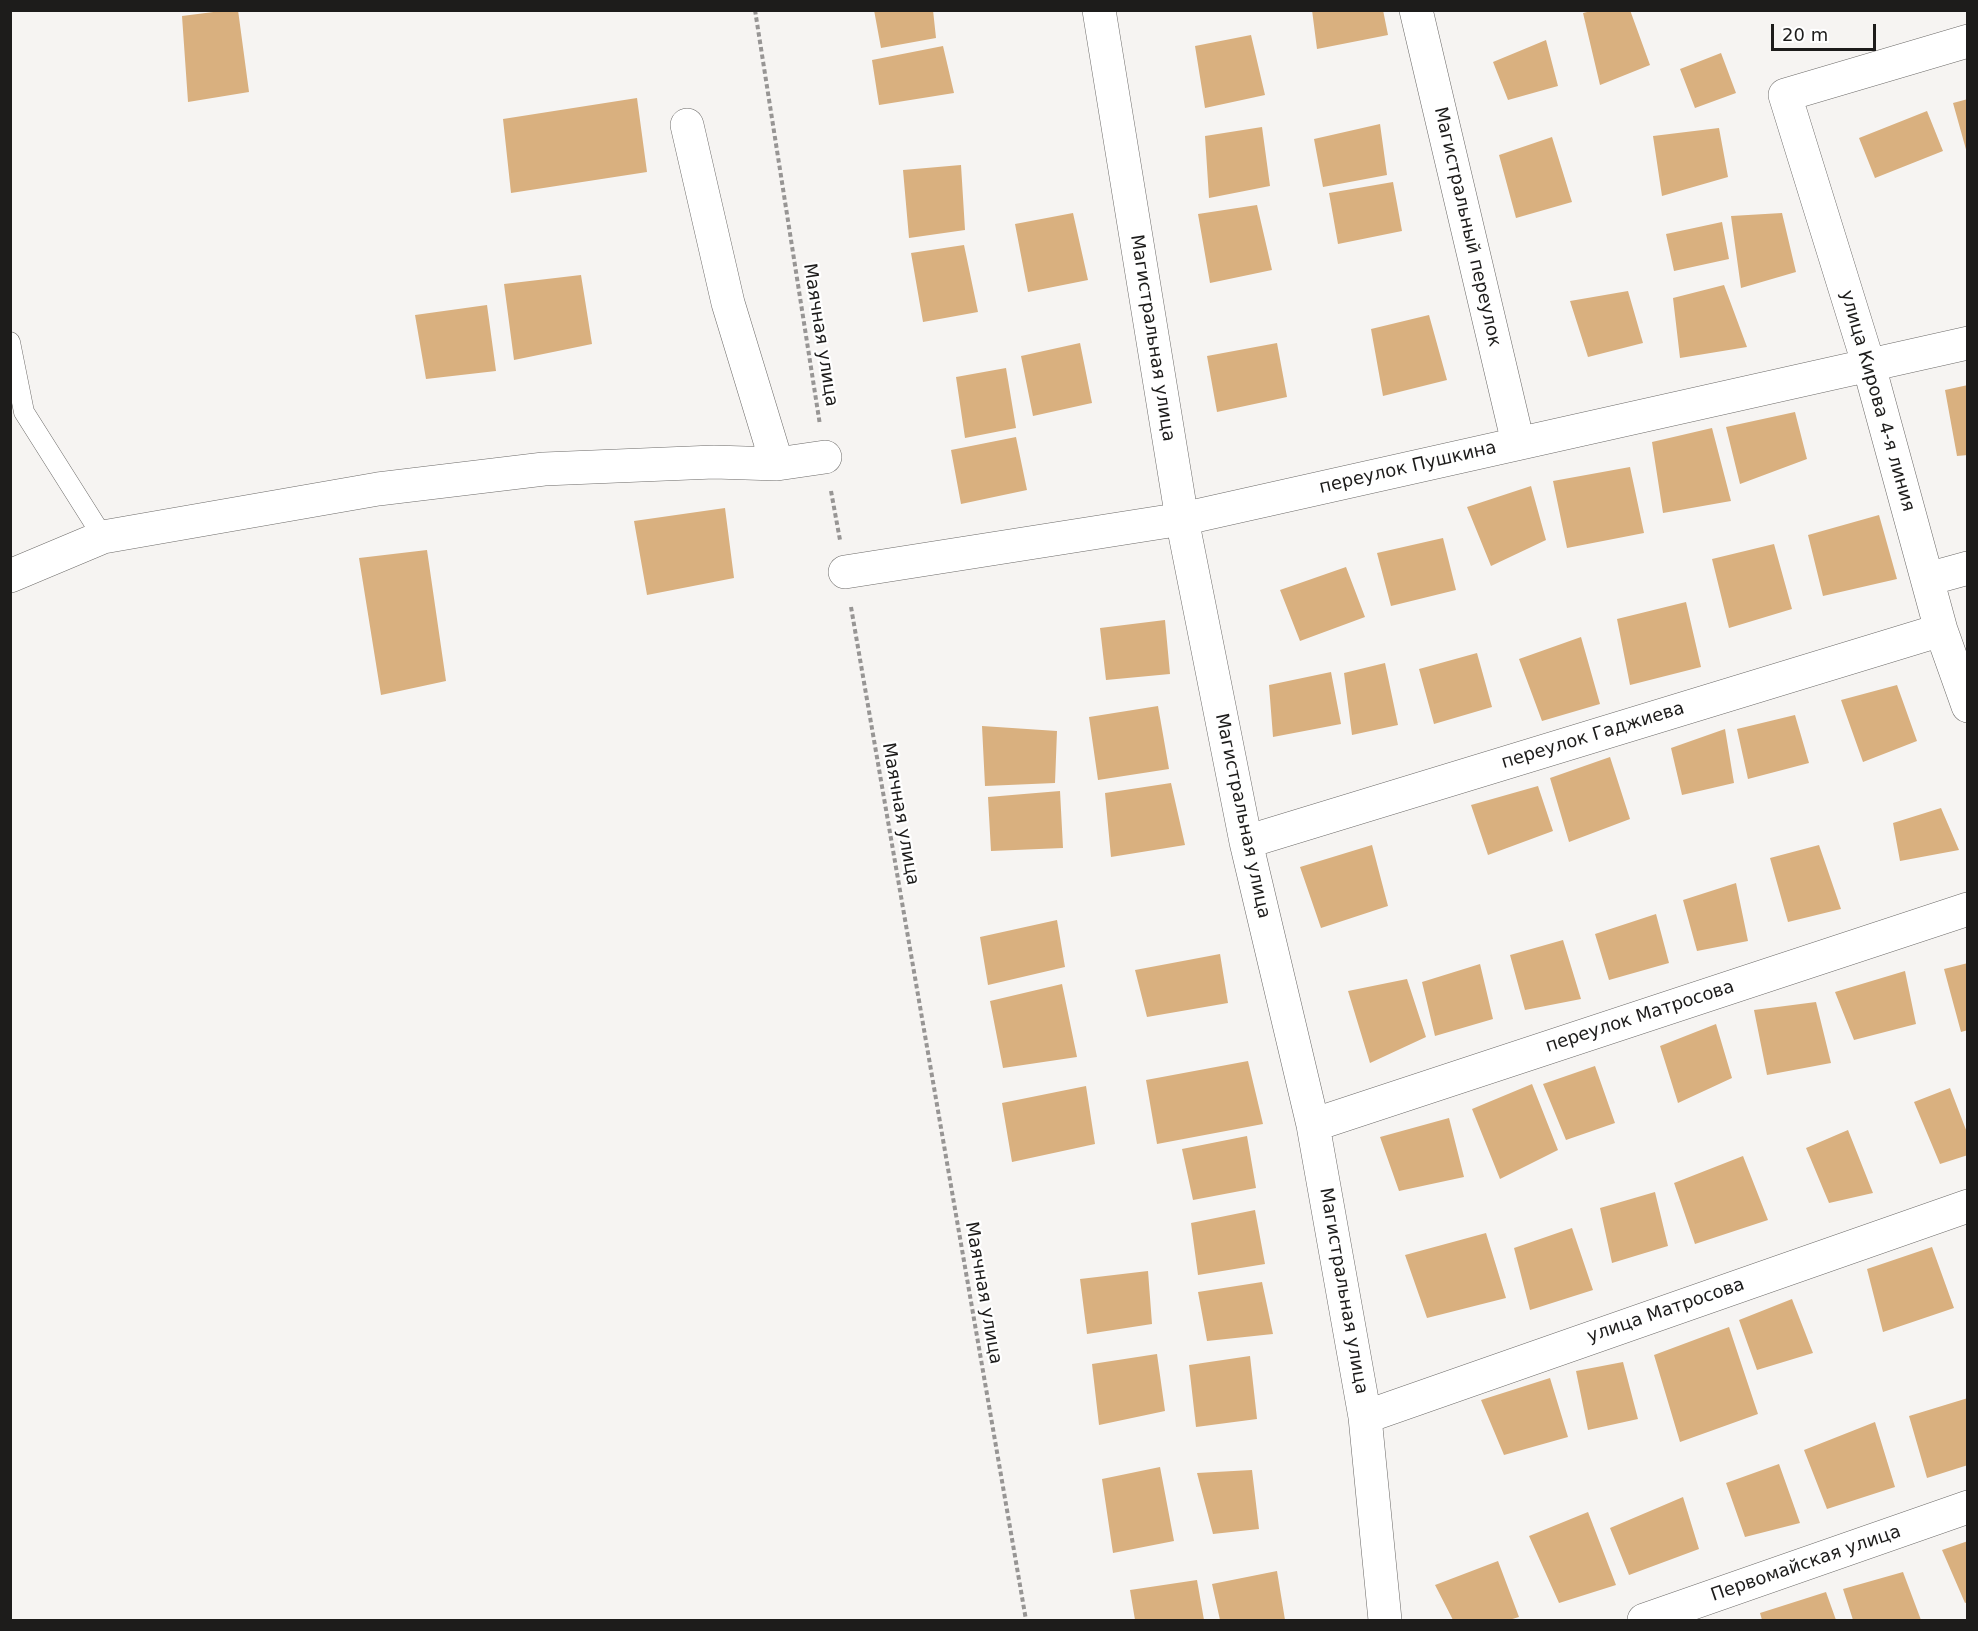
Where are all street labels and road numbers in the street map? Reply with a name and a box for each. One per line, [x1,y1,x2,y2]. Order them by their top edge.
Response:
street label: Магистральный переулок [1429,105,1505,349]
street label: Магистральная улица [1125,233,1179,443]
street label: Маячная улица [798,262,842,408]
street label: улица Кирова 4-я линия [1835,288,1919,514]
street label: переулок Пушкина [1317,437,1499,499]
street label: переулок Гаджиева [1499,698,1687,774]
street label: Магистральная улица [1210,711,1274,921]
street label: Маячная улица [877,741,923,887]
street label: переулок Матросова [1543,976,1737,1058]
street label: Магистральная улица [1314,1186,1372,1396]
street label: Маячная улица [960,1220,1006,1366]
street label: улица Матросова [1585,1274,1747,1348]
street label: Первомайская улица [1708,1521,1904,1607]

